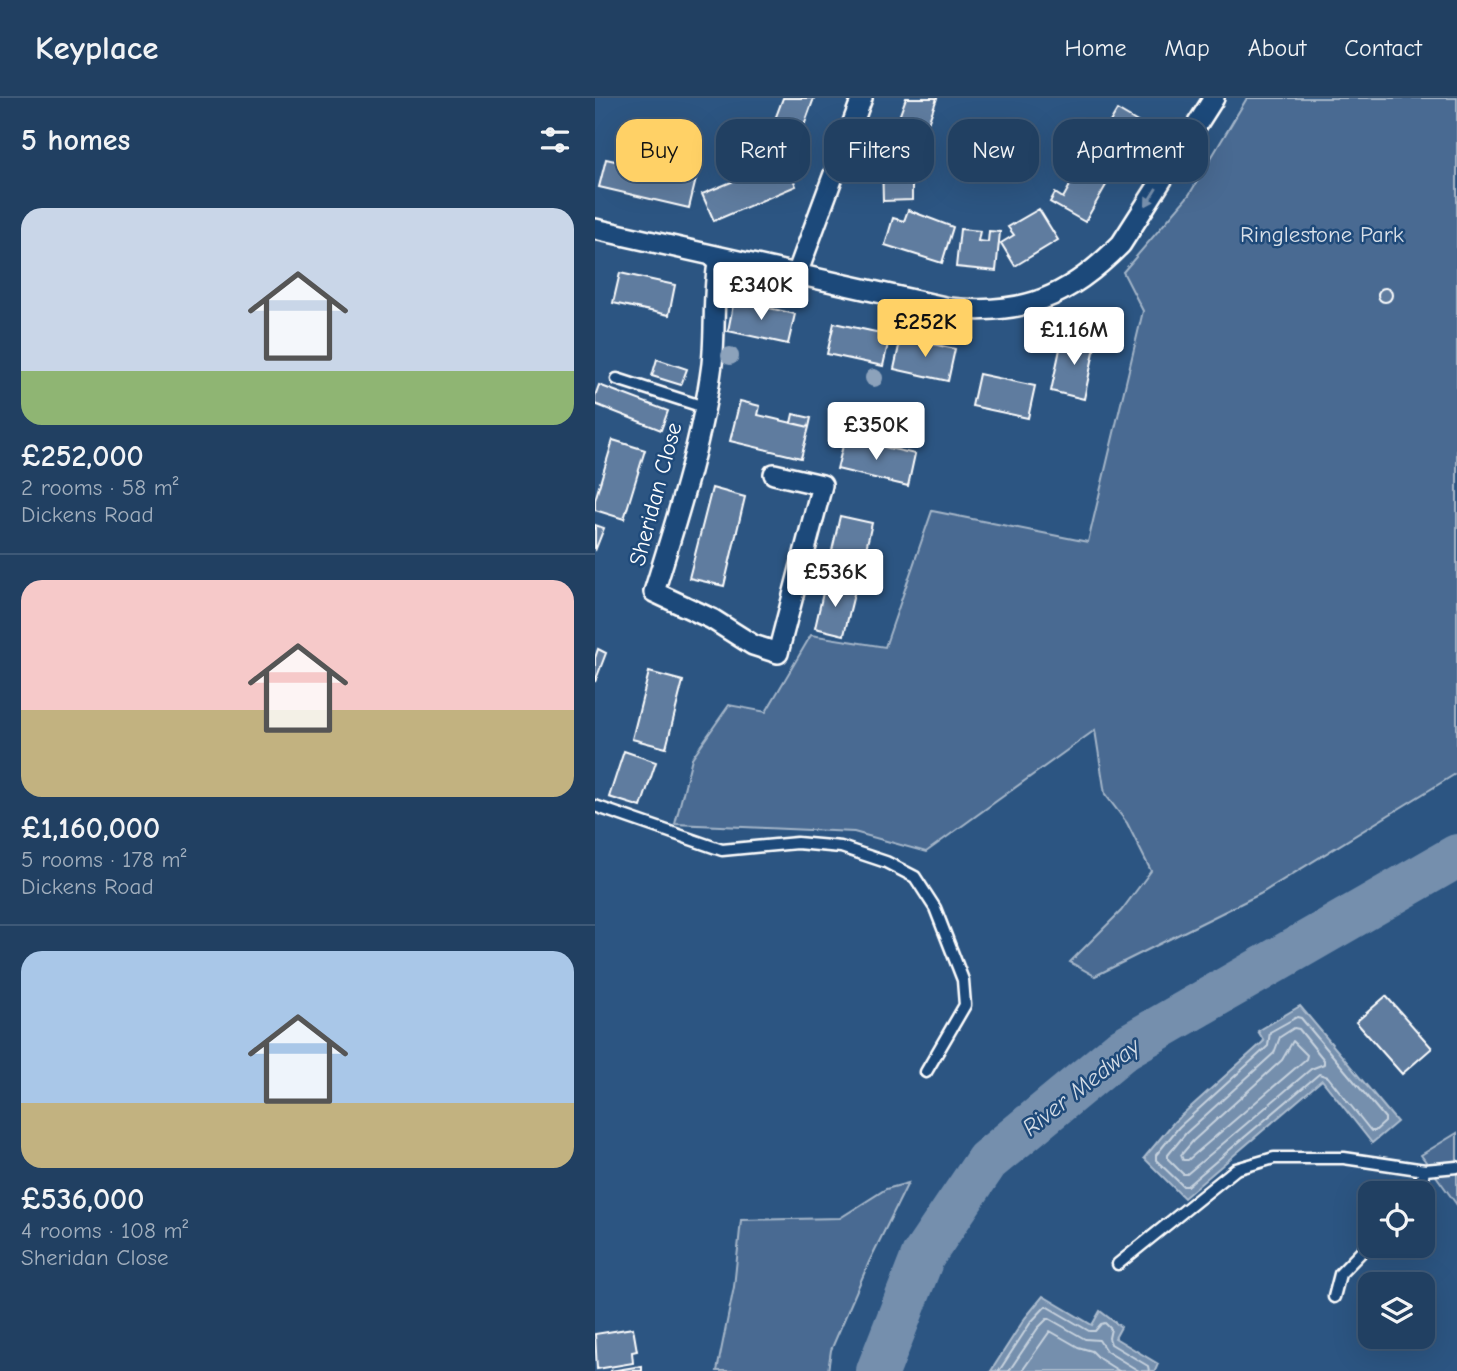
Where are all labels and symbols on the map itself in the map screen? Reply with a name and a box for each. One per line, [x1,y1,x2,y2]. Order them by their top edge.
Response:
one-way arrow [1144,187,1157,207]
park label: Ringlestone Park [1240,221,1404,248]
pin: £340K [712,262,810,322]
pin: £252K [876,300,974,359]
pin: £1.16M [1017,308,1131,367]
pin: £350K [827,402,925,462]
street label: Sheridan Close [623,419,688,569]
pin: £536K [786,550,884,609]
water label: River Medway [1017,1032,1146,1142]

